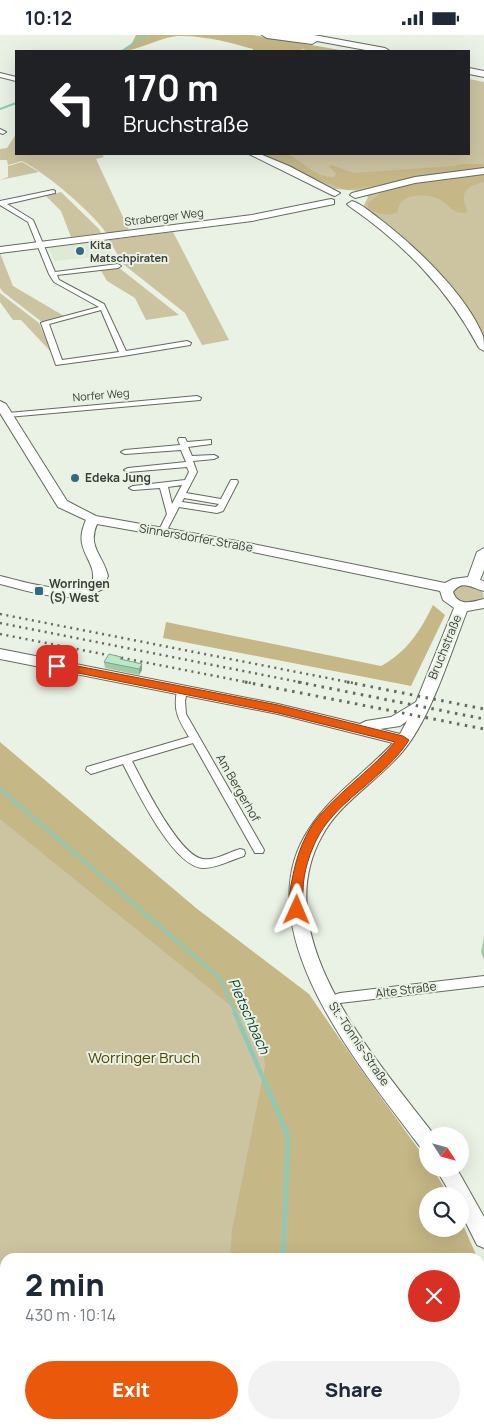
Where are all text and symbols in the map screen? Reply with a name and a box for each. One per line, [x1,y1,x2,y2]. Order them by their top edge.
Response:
text: 10:12 [25,5,72,31]
text: 170 m [123,64,219,112]
icon: left [40,70,105,135]
text: Bruchstraße [123,109,249,139]
street label: Straberger Weg [124,204,204,229]
place label: Kita Matschpiraten [90,237,168,265]
marker: Kita Matschpiraten [74,245,86,257]
street label: Norfer Weg [72,385,130,404]
place label: Edeka Jung [85,469,151,486]
marker: Edeka Jung [69,472,81,484]
street label: Sinnersdorfer Straße [138,519,254,556]
place label: Worringen (S) West [49,575,110,606]
marker: Worringen (S) West [33,585,45,597]
street label: Bruchstraße [424,612,465,682]
pin [36,645,78,687]
icon: arrive [43,652,71,680]
street label: Am Bergerhof [212,751,265,825]
position arrow [270,883,322,935]
water label: Pletschbach [224,975,275,1057]
street label: Alte Straße [374,977,438,1002]
street label: St.-Tönnis-Straße [325,998,394,1089]
park label: Worringer Bruch [88,1047,200,1068]
north arrow [419,1127,469,1177]
map controls [419,1127,469,1237]
button: search [419,1187,469,1237]
text: 2 min [25,1264,105,1305]
button: close [408,1270,460,1322]
text: 430 m · 10:14 [25,1304,116,1326]
button: Exit [25,1361,238,1419]
button: Share [248,1361,460,1419]

